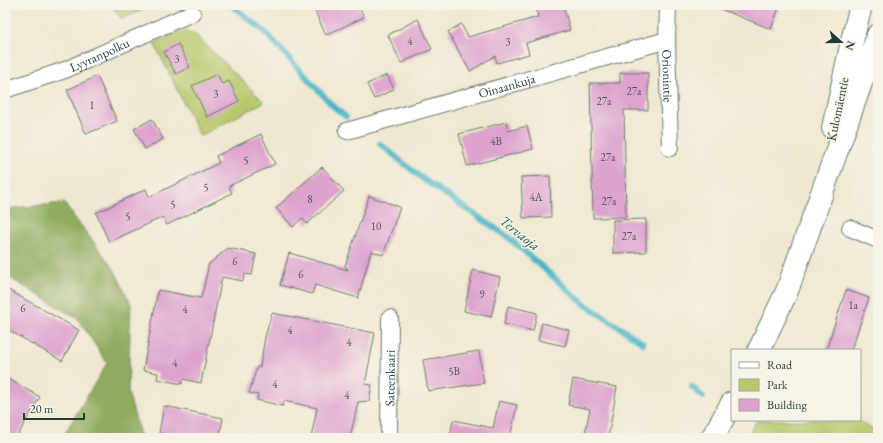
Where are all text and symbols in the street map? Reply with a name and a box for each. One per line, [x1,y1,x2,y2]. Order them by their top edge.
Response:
north arrow [821,22,861,62]
street label: Lyyranpolku [67,34,132,76]
house number: 4 [407,34,413,48]
house number: 3 [505,35,511,49]
text: N [842,39,858,52]
street label: Orionintie [658,49,677,103]
house number: 3 [174,52,180,66]
street label: Oinaankuja [476,70,538,102]
street label: Kulomäentie [822,76,853,143]
house number: 27a [627,84,642,98]
house number: 3 [213,87,219,101]
house number: 27a [597,94,612,108]
house number: 1 [89,98,95,112]
house number: 4B [490,134,502,148]
house number: 27a [601,150,616,164]
house number: 5 [243,153,249,167]
house number: 5 [203,180,209,194]
house number: 4A [530,190,543,204]
house number: 8 [307,192,313,206]
house number: 27a [602,194,617,208]
house number: 5 [170,197,176,211]
house number: 5 [125,209,131,223]
water label: Tervaoja [496,211,544,255]
house number: 10 [371,219,381,233]
house number: 27a [622,229,637,243]
house number: 6 [232,254,238,268]
house number: 6 [298,267,304,281]
house number: 9 [479,287,485,301]
house number: 1a [848,298,858,312]
house number: 6 [20,301,26,315]
house number: 4 [182,302,188,316]
house number: 4 [287,323,293,337]
house number: 4 [346,335,352,349]
legend [731,349,861,421]
street label: Sateenkaari [381,350,399,406]
house number: 4 [172,356,178,370]
text: Road [767,357,793,373]
house number: 5B [448,364,460,378]
house number: 4 [272,377,278,391]
text: Park [767,377,788,393]
house number: 4 [344,388,350,402]
scale bar [24,395,84,421]
text: Building [767,397,808,413]
text: 20 m [30,401,54,417]

